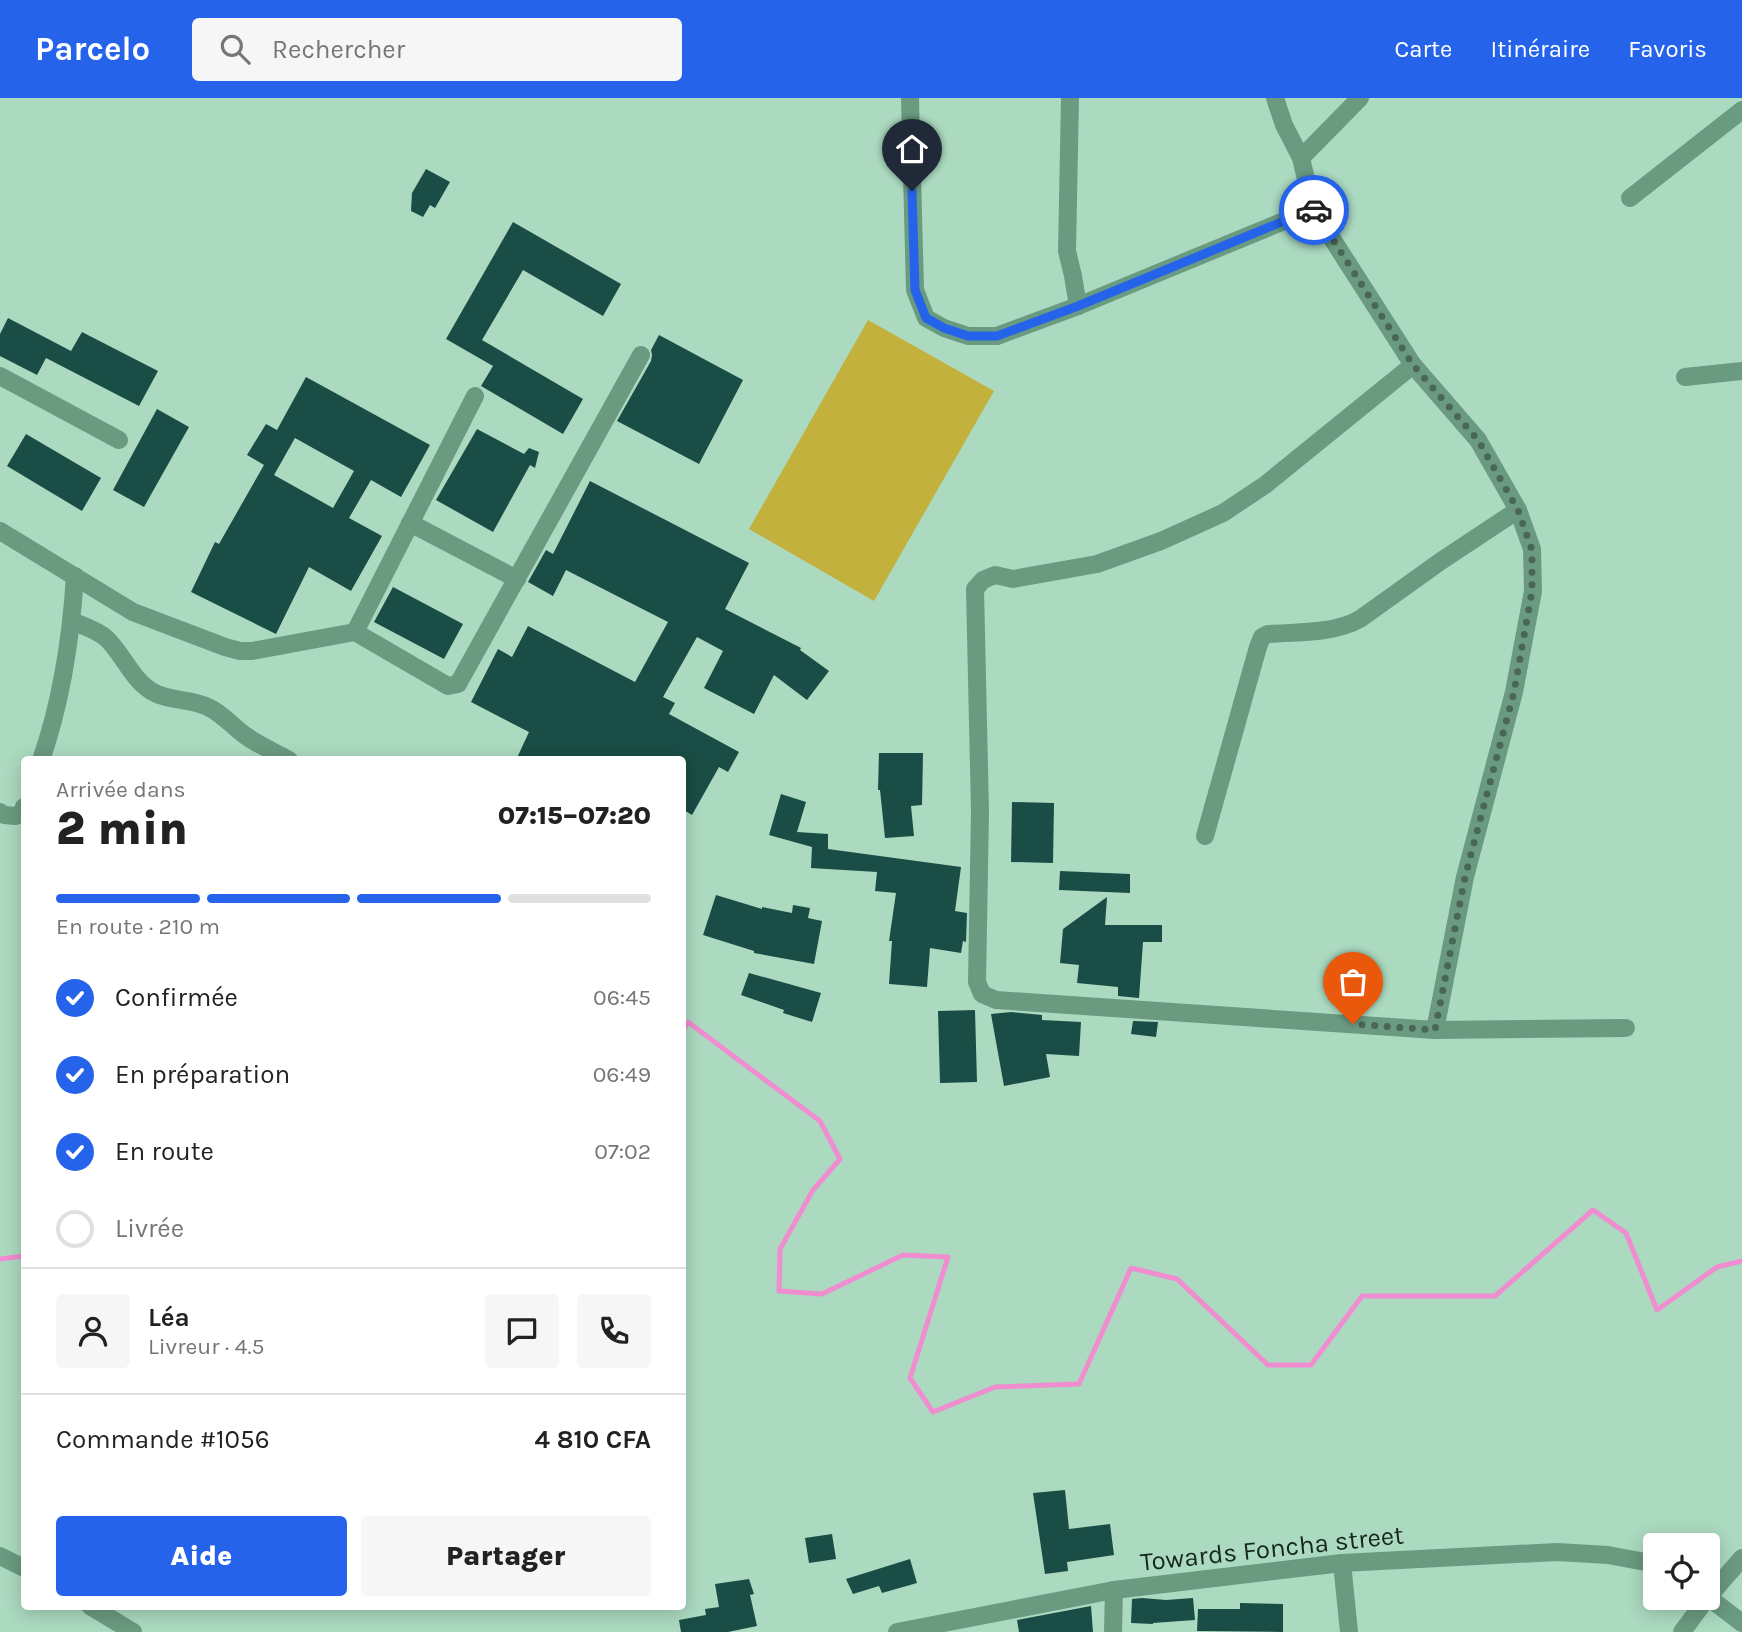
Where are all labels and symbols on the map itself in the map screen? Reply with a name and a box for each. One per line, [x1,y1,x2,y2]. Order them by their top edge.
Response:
pin [882,119,942,191]
courier [1279,175,1349,245]
pin [1323,952,1383,1024]
street label: Towards Foncha street [1139,1519,1406,1578]

